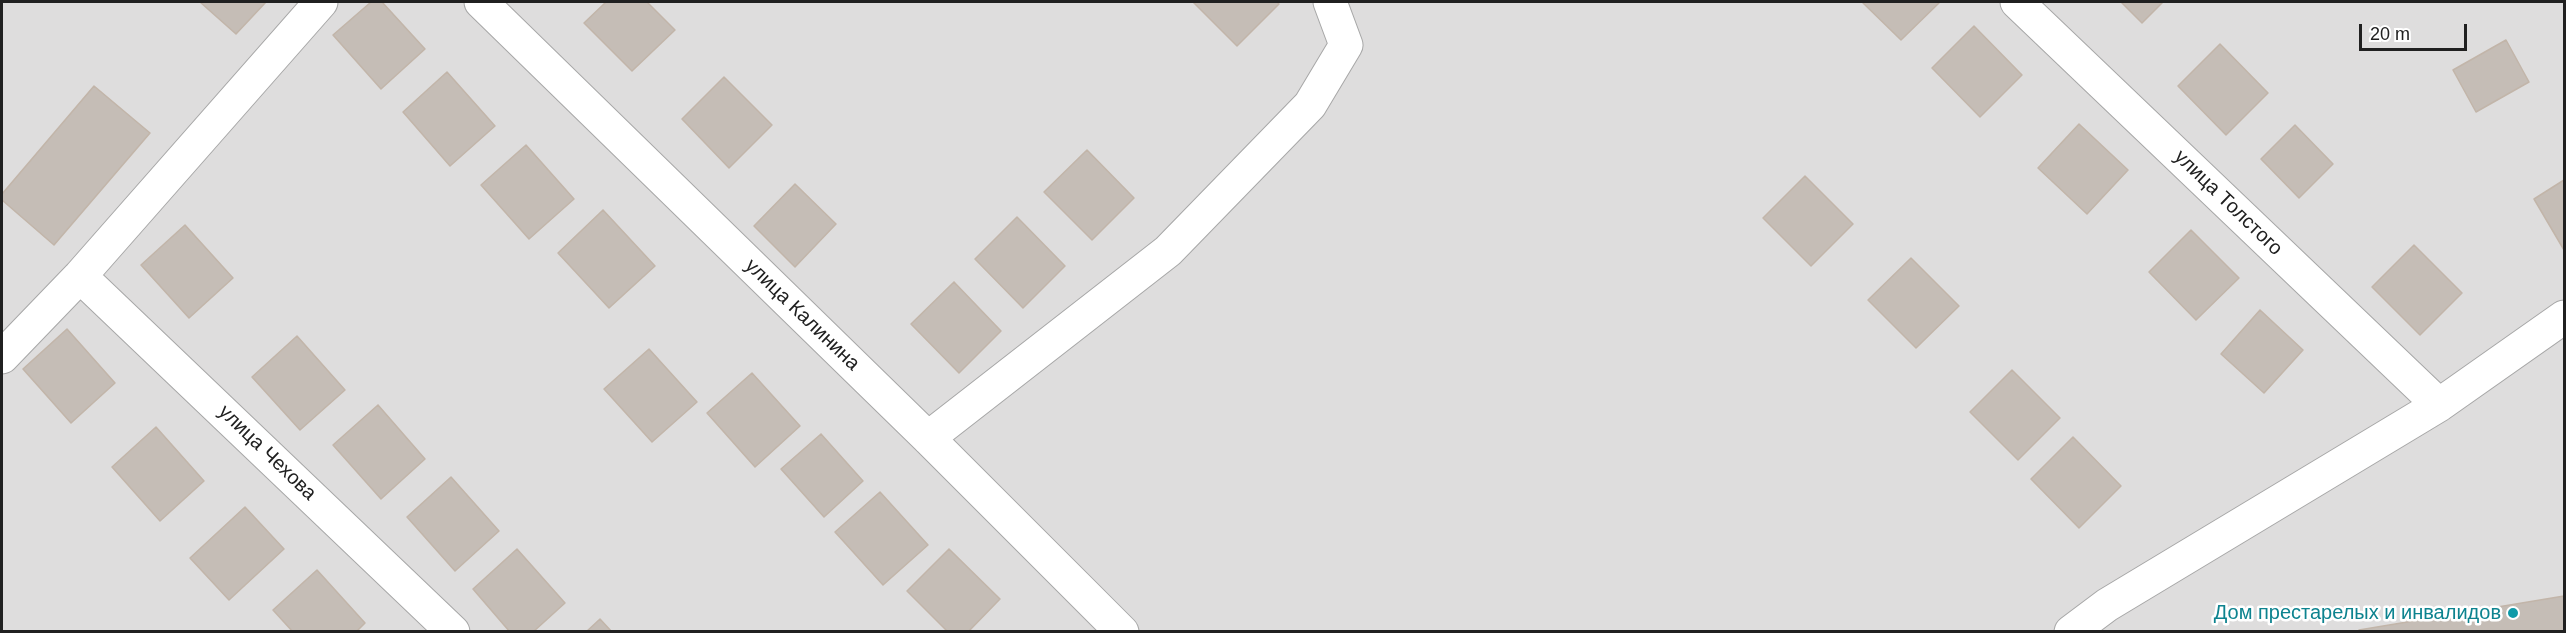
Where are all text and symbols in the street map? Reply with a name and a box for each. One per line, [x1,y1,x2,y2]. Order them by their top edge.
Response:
scale bar [2362,12,2470,50]
text: 20 m [2370,24,2410,44]
street label: улица Толстого [2169,145,2287,261]
street label: улица Калинина [740,254,864,376]
street label: улица Чехова [213,400,321,506]
place label: Дом престарелых и инвалидов [2214,601,2501,625]
marker: Дом престарелых и инвалидов [2506,606,2520,620]

